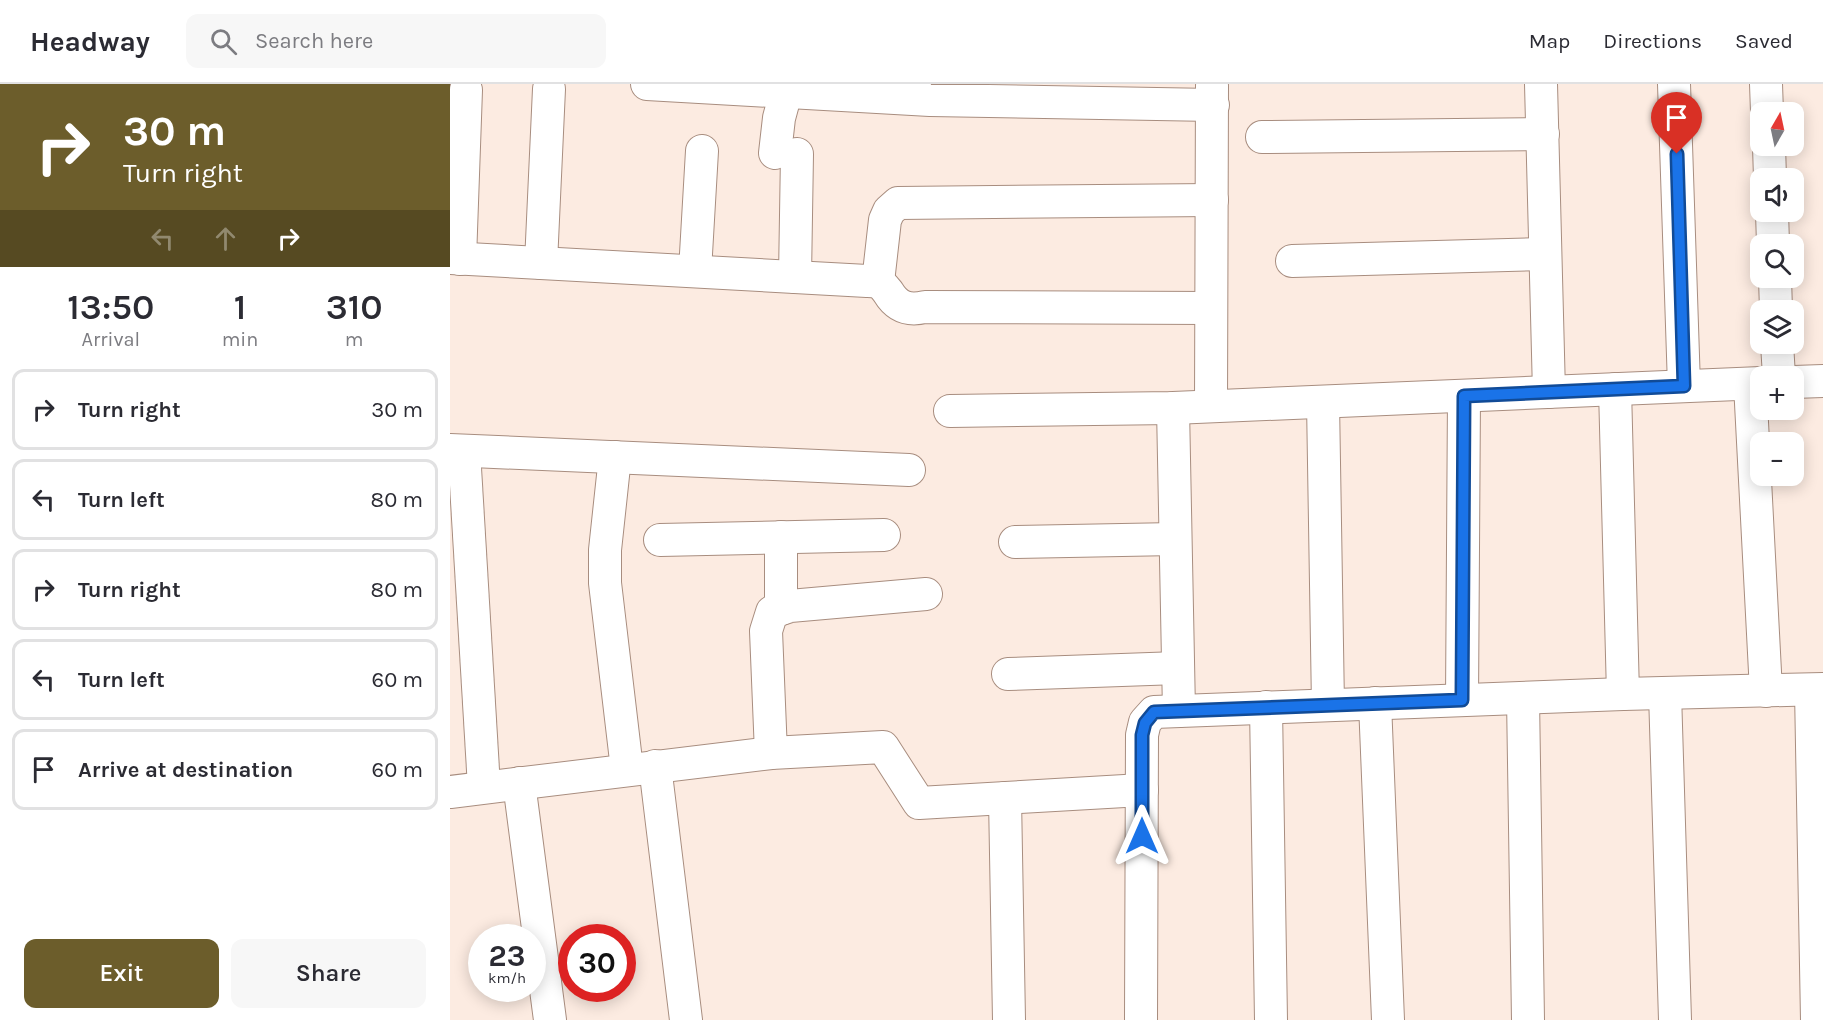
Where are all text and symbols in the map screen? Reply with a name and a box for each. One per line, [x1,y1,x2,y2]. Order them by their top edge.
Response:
search box [186,14,606,68]
text: Headway [30,25,150,58]
icon: search [207,25,240,58]
text: Search here [255,28,373,54]
text: Map [1529,29,1570,53]
text: Directions [1603,29,1702,53]
text: Saved [1735,29,1793,53]
pin [1651,92,1702,154]
icon: arrive [1660,101,1693,134]
north arrow [1750,102,1804,156]
map controls [1750,102,1804,486]
text: 30 m [123,106,226,156]
icon: right [24,108,102,186]
text: Turn right [123,157,243,189]
button: sound [1750,168,1804,222]
icon: left [146,222,179,255]
icon: ahead [209,222,242,255]
icon: right [272,222,305,255]
button: search [1750,234,1804,288]
text: 13:50 [67,286,154,328]
text: 1 [234,286,246,328]
text: 310 [326,286,383,328]
button: layers [1750,300,1804,354]
text: Arrival [82,328,140,351]
text: min [222,328,258,351]
text: m [345,328,364,351]
button: + [1750,366,1804,420]
icon: right [27,393,60,426]
text: Turn right [78,397,181,423]
text: 30 m [371,397,423,423]
button: − [1750,432,1804,486]
icon: left [27,483,60,516]
text: Turn left [78,487,165,513]
text: 80 m [371,487,423,513]
icon: right [27,573,60,606]
text: Turn right [78,577,181,603]
text: 80 m [371,577,423,603]
icon: left [27,663,60,696]
text: Turn left [78,667,165,693]
text: 60 m [372,667,423,693]
icon: arrive [27,753,60,786]
text: Arrive at destination [78,757,293,783]
text: 60 m [372,757,423,783]
position arrow [1110,804,1174,868]
speed limit sign: 30 [558,924,636,1002]
text: 23 [489,938,525,974]
button: Exit [24,939,219,1008]
button: Share [231,939,426,1008]
text: km/h [488,969,526,987]

